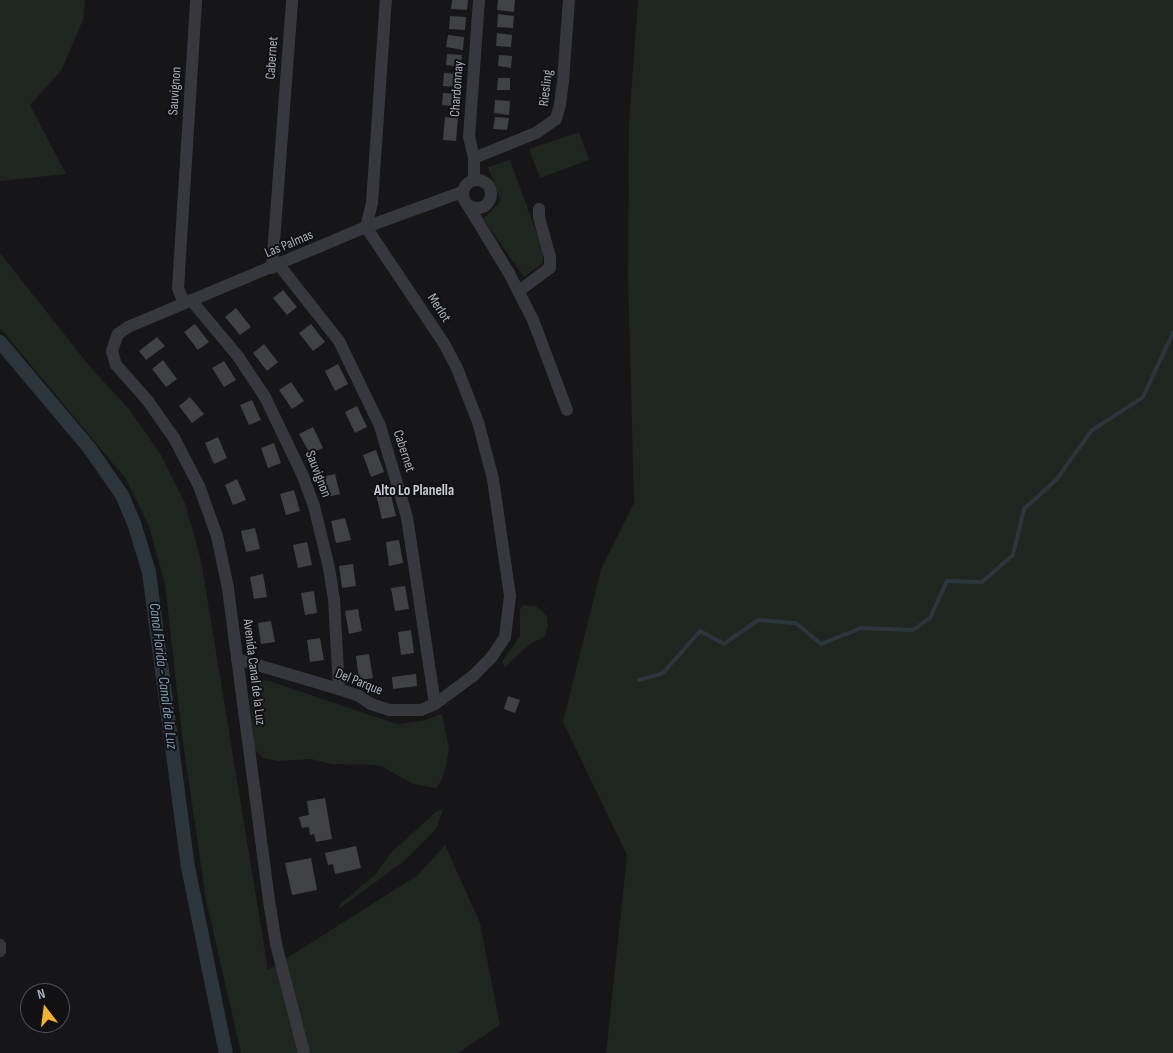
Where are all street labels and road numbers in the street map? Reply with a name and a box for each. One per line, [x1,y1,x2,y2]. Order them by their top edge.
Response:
street label: Cabernet [262,36,282,80]
street label: Chardonnay [447,60,467,118]
street label: Sauvignon [165,66,185,116]
street label: Riesling [535,69,557,107]
street label: Las Palmas [262,226,316,262]
street label: Merlot [424,291,454,325]
street label: Cabernet [389,428,419,474]
street label: Sauvignon [301,448,335,500]
street label: Avenida Canal de la Luz [239,618,269,726]
street label: Del Parque [333,665,385,699]

